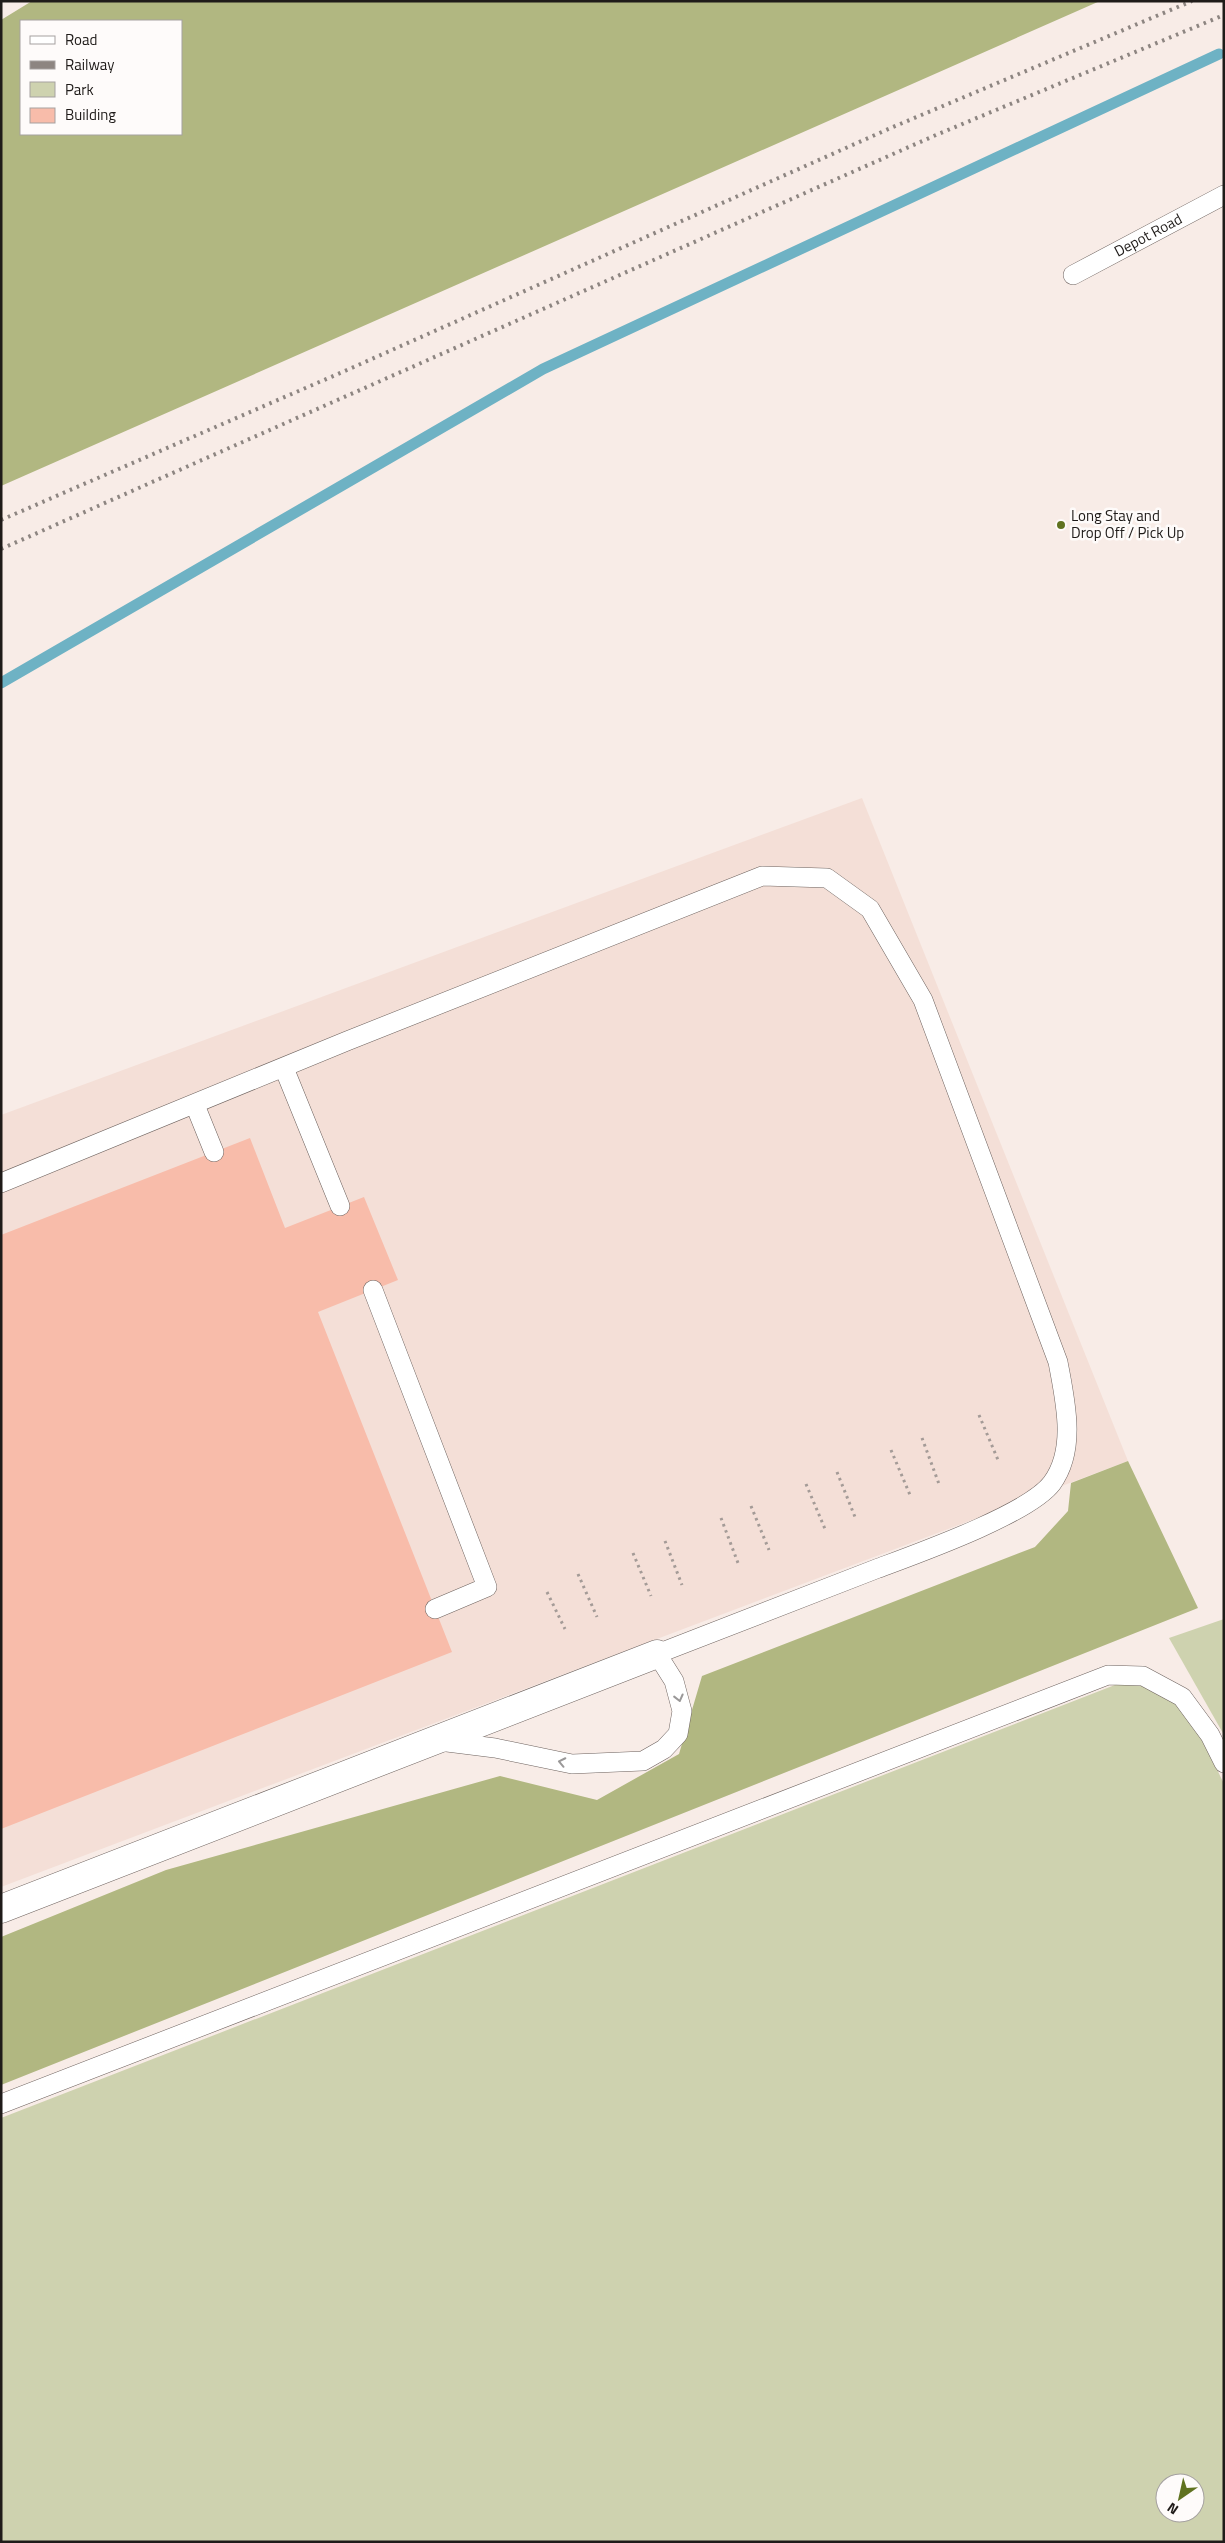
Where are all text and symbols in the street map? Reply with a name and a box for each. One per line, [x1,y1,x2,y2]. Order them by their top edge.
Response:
legend [20,20,182,135]
text: Road [65,28,97,51]
text: Railway [65,53,115,76]
text: Park [65,78,94,101]
text: Building [65,103,116,126]
street label: Depot Road [1110,207,1186,262]
place label: Long Stay and Drop Off / Pick Up [1071,504,1184,544]
marker: Long Stay and Drop Off / Pick Up [1055,519,1067,531]
one-way arrow [673,1693,683,1701]
one-way arrow [558,1757,567,1768]
north arrow [1155,2473,1205,2523]
text: N [1163,2498,1182,2521]

